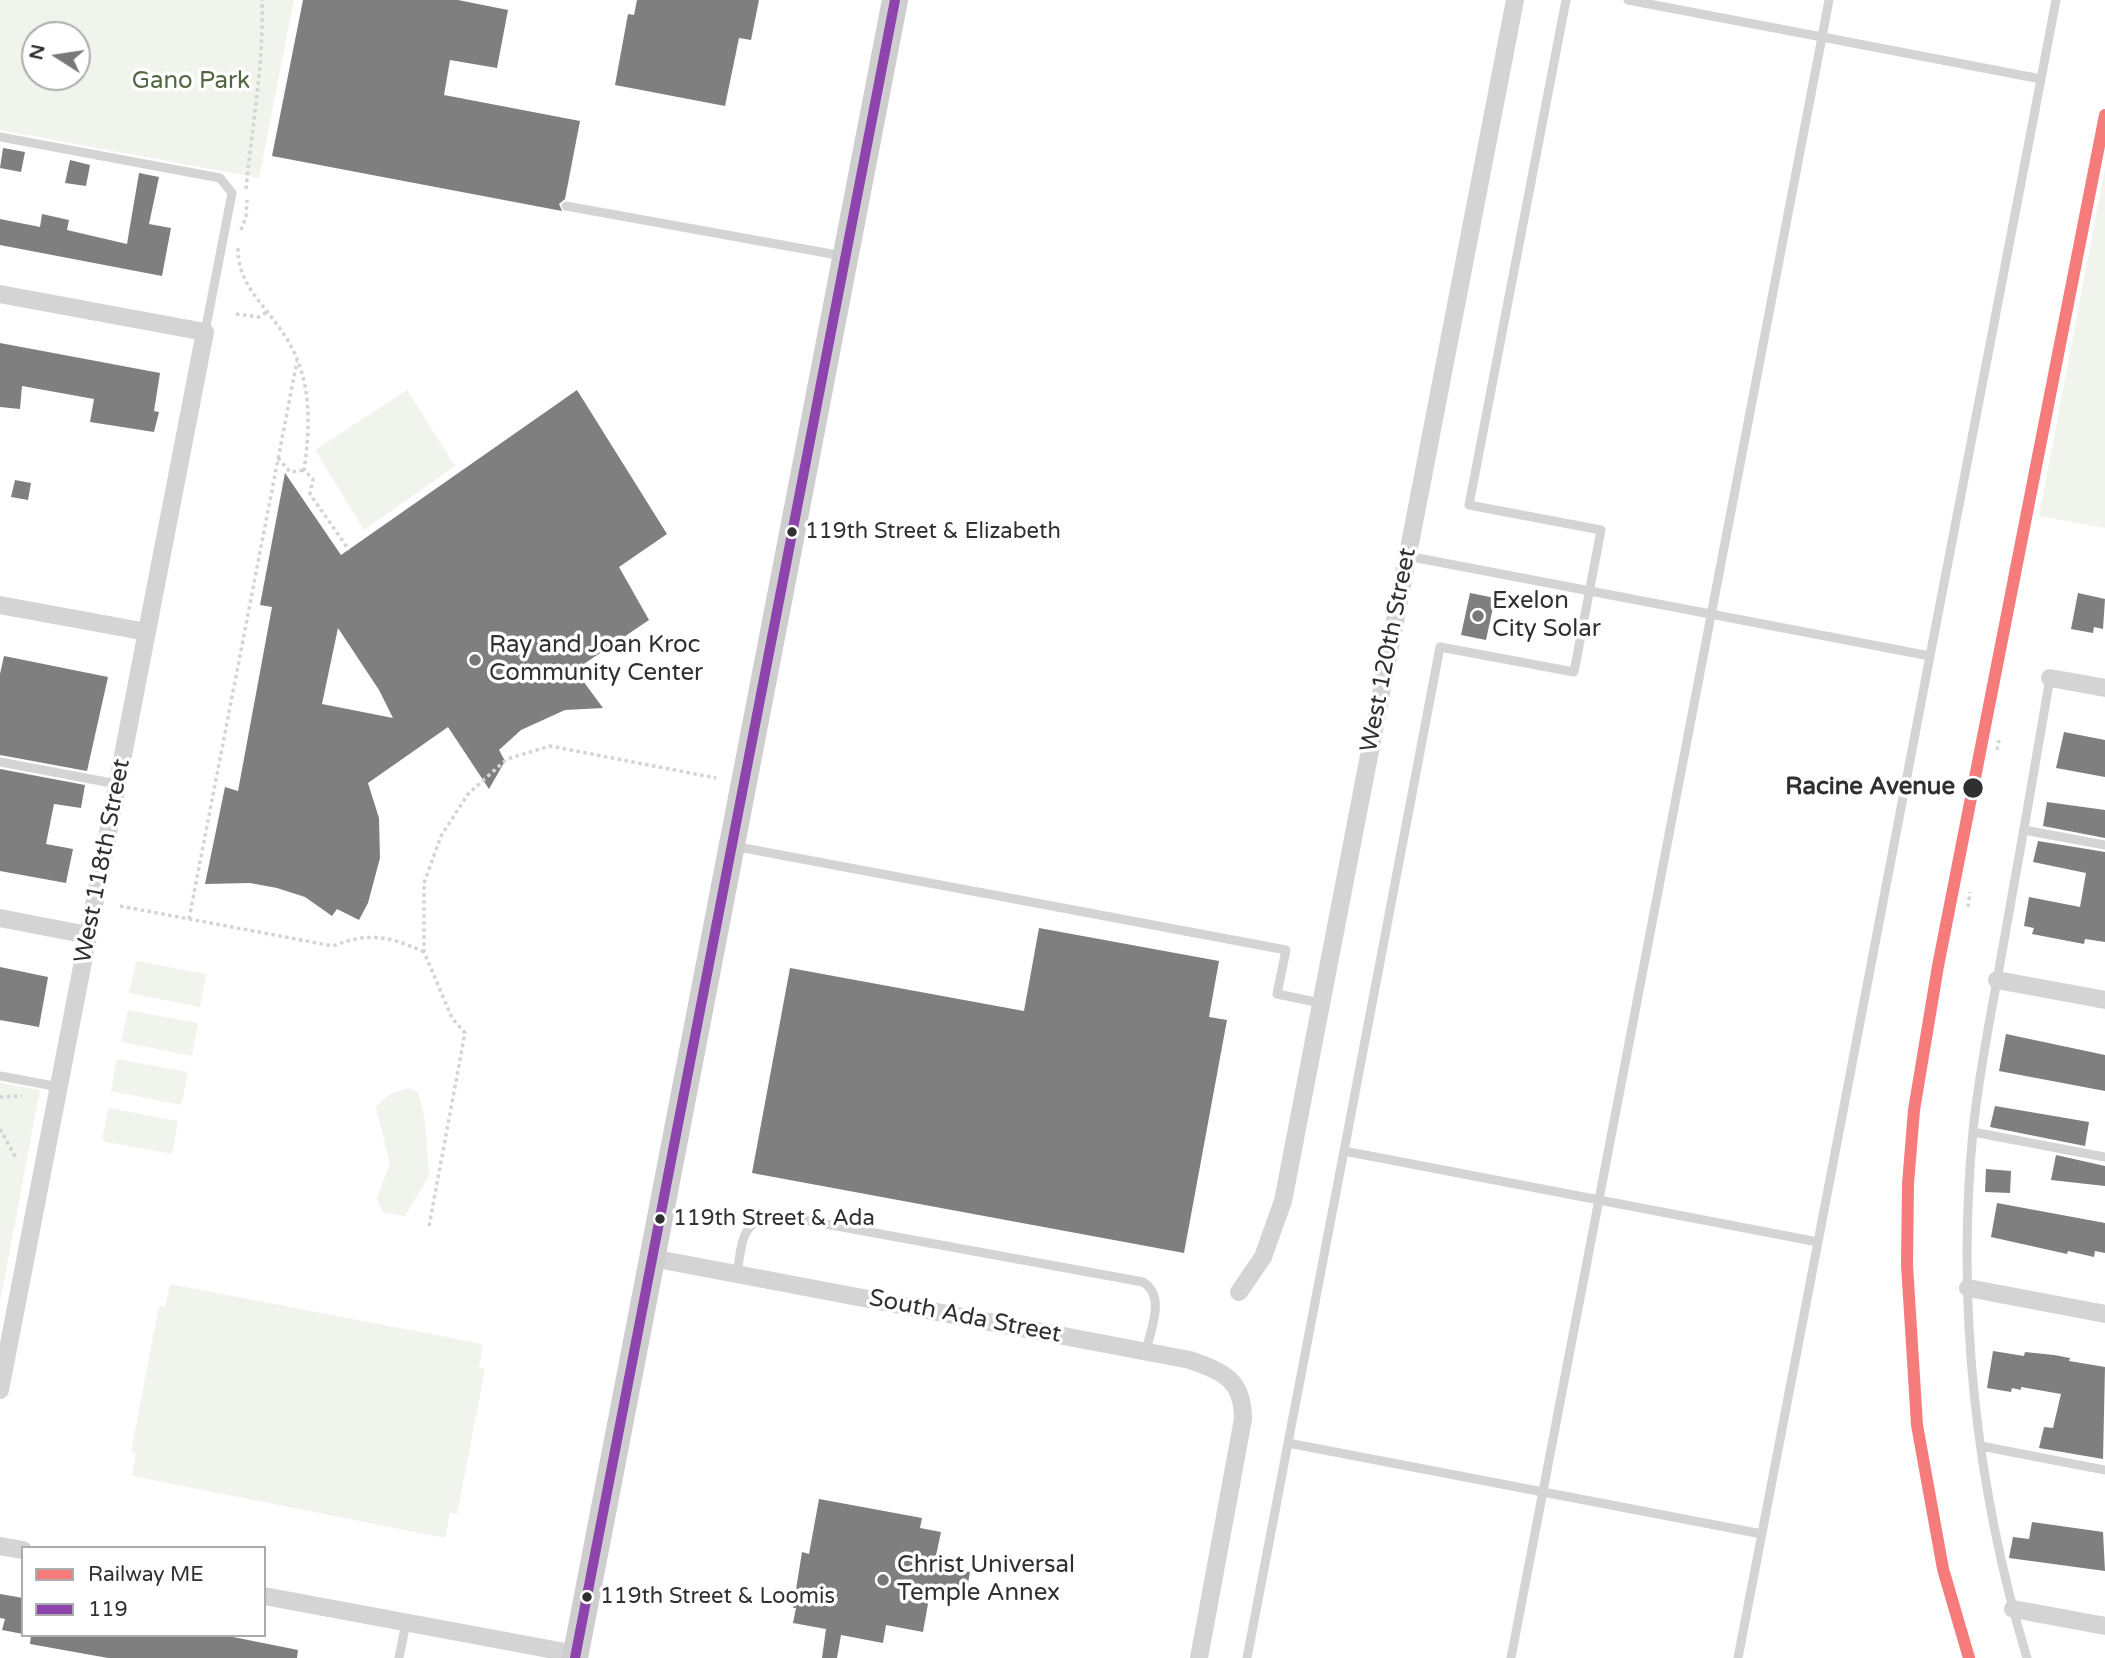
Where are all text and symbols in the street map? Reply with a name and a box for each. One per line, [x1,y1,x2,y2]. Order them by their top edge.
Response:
north arrow [21,21,91,91]
text: N [25,42,50,62]
park label: Gano Park [132,68,250,96]
place label: 119th Street & Elizabeth [805,519,1061,545]
marker: 119th Street & Elizabeth [785,525,799,539]
street label: West 120th Street [1355,545,1423,755]
place label: Exelon City Solar [1492,588,1601,644]
marker: Exelon City Solar [1470,608,1486,624]
place label: Ray and Joan Kroc Community Center [489,632,703,688]
marker: Ray and Joan Kroc Community Center [467,652,483,668]
street label: West 118th Street [69,756,137,966]
place label: Racine Avenue [1785,774,1955,802]
marker: Racine Avenue [1961,776,1985,800]
place label: 119th Street & Ada [673,1206,875,1232]
marker: 119th Street & Ada [653,1212,667,1226]
street label: South Ada Street [866,1284,1064,1350]
legend [21,1546,266,1637]
place label: Christ Universal Temple Annex [897,1552,1075,1608]
text: Railway ME [88,1562,204,1587]
marker: Christ Universal Temple Annex [875,1572,891,1588]
place label: 119th Street & Loomis [600,1584,835,1610]
marker: 119th Street & Loomis [580,1590,594,1604]
text: 119 [88,1597,128,1622]

